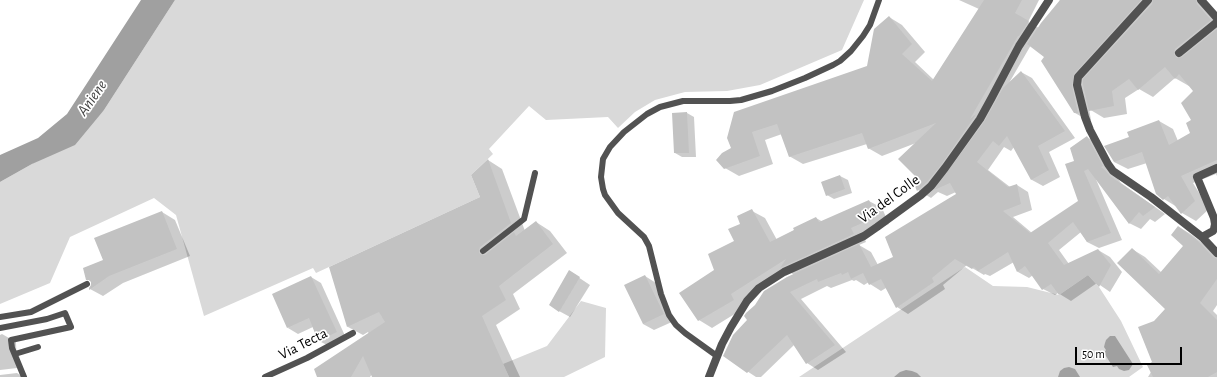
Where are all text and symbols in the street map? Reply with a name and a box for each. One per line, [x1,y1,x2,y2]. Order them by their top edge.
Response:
water label: Aniene [73,76,111,120]
street label: Via del Colle [855,171,923,227]
street label: Via Tecta [276,324,330,364]
scale bar [1077,339,1184,365]
text: 50 m [1082,348,1105,360]

